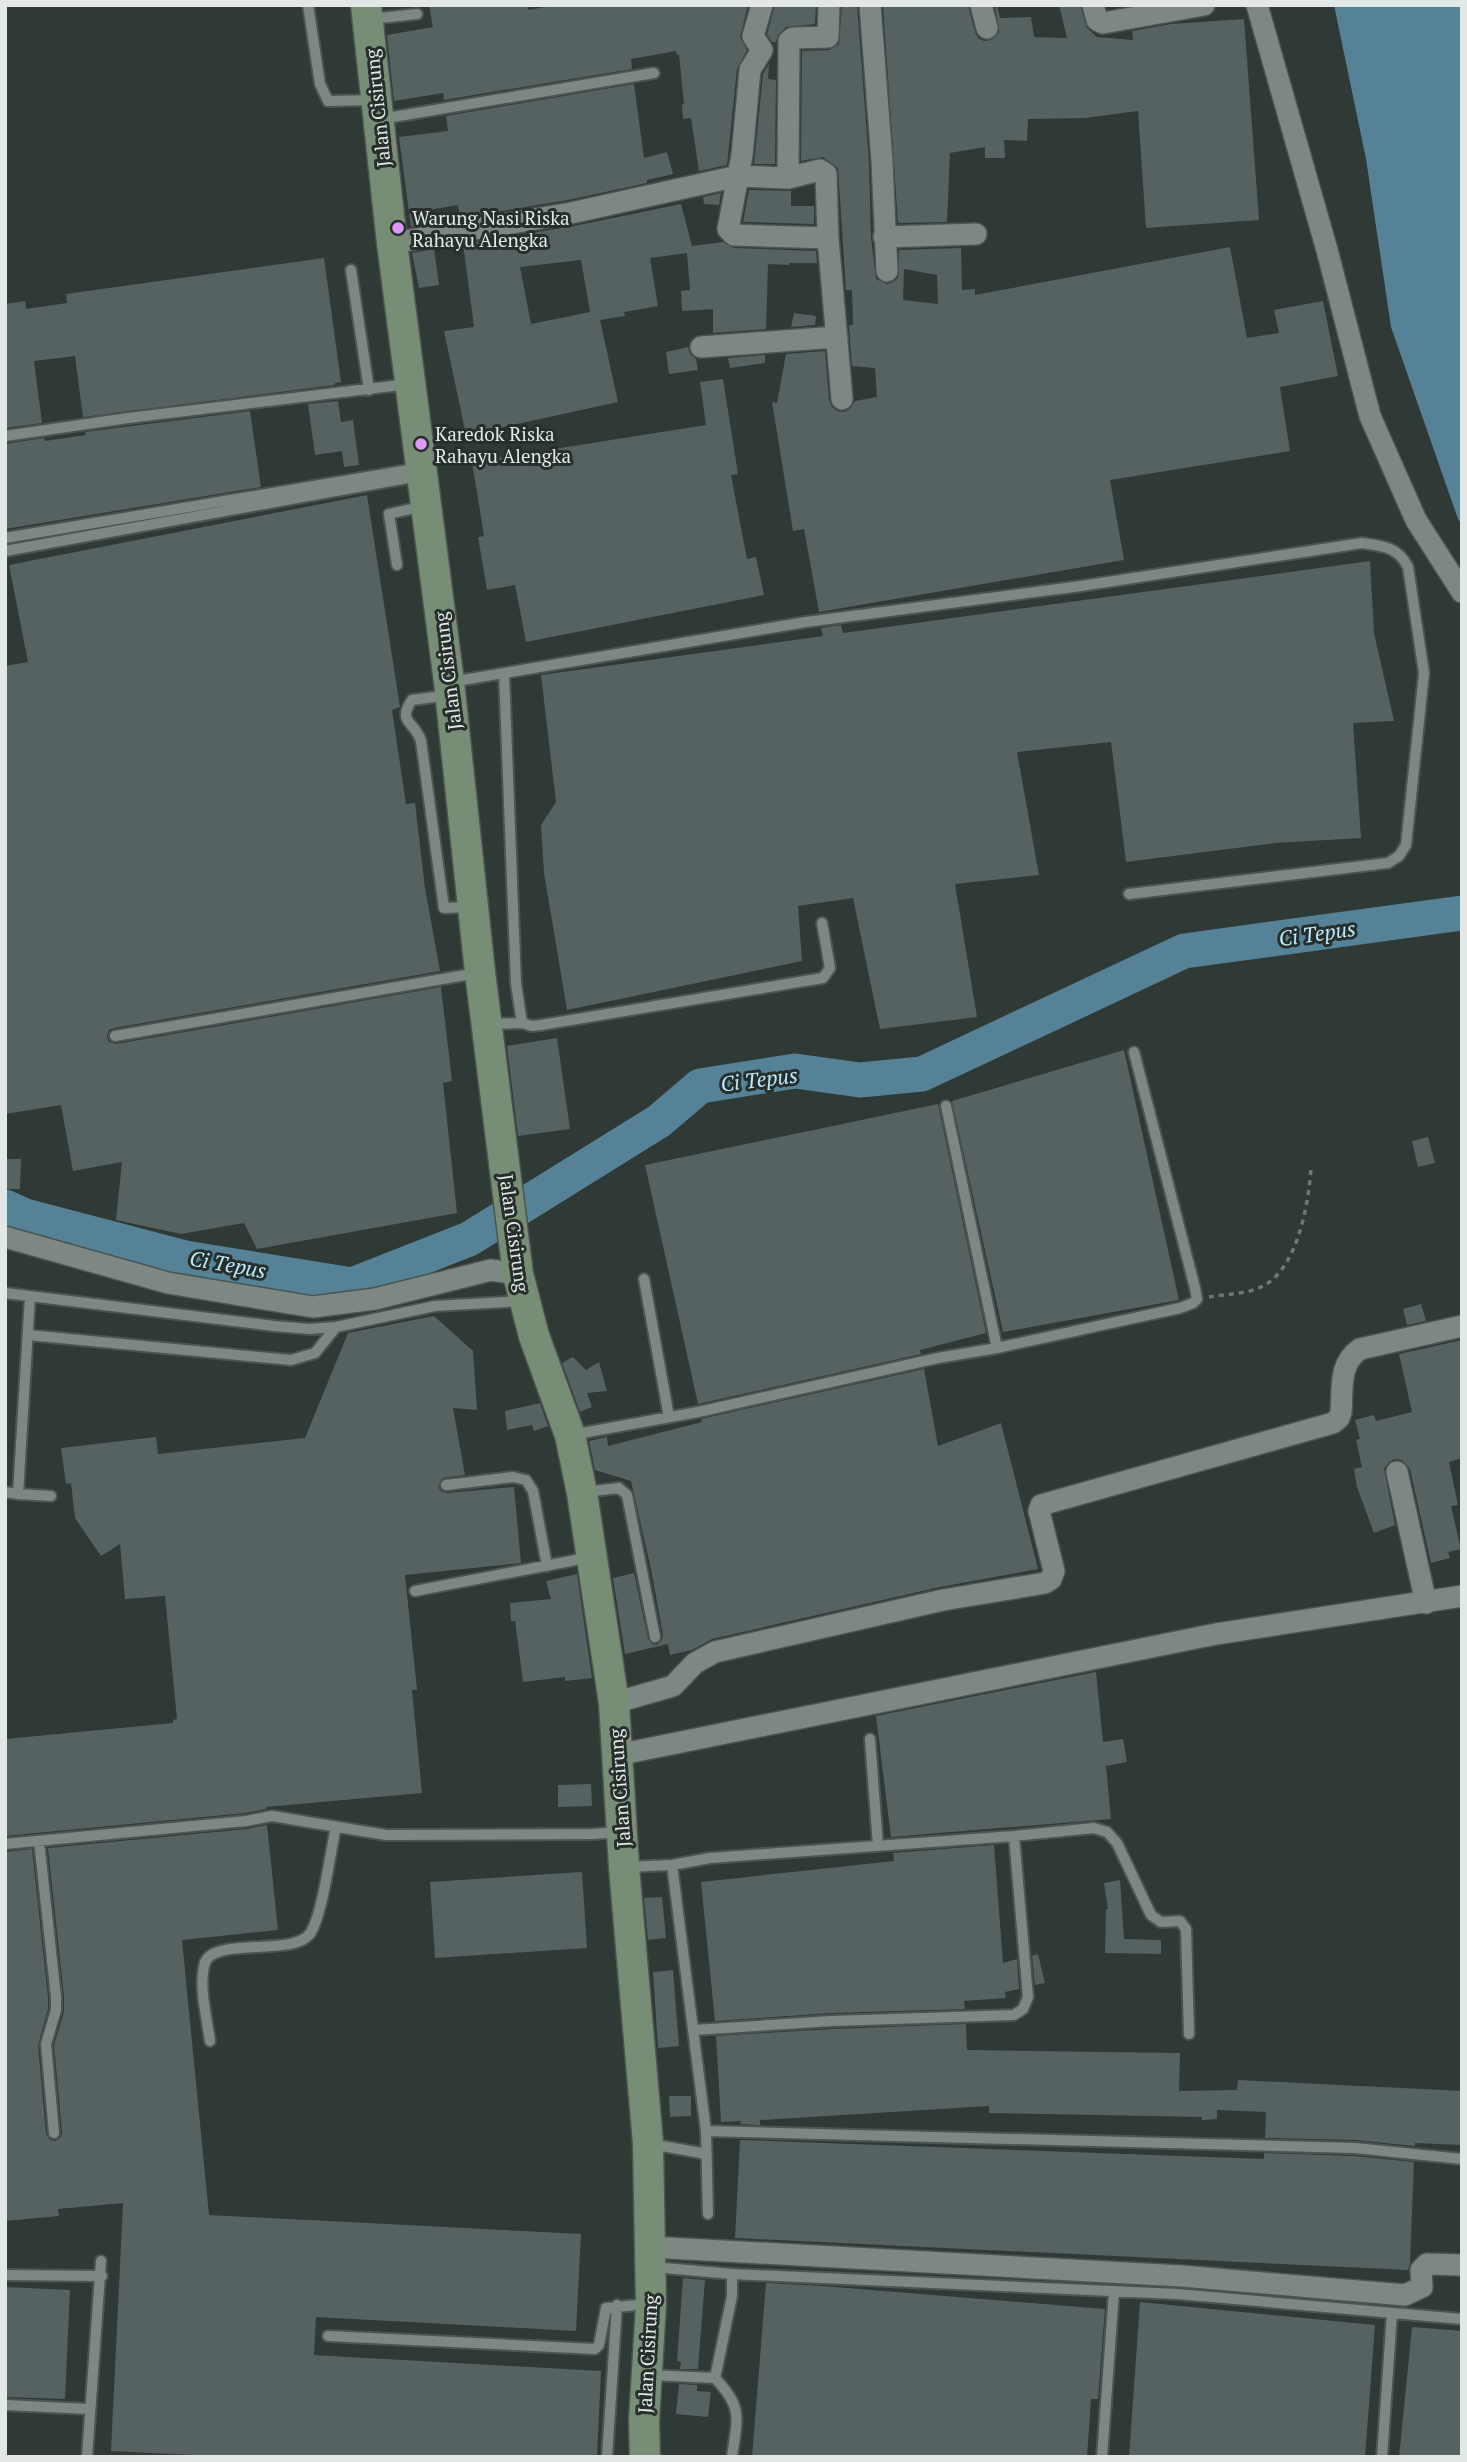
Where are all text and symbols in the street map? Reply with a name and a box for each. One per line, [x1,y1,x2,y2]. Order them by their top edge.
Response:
street label: Jalan Cisirung [358,47,396,168]
place label: Warung Nasi Riska Rahayu Alengka [412,205,570,252]
marker: Warung Nasi Riska Rahayu Alengka [390,220,406,236]
place label: Karedok Riska Rahayu Alengka [435,421,572,468]
marker: Karedok Riska Rahayu Alengka [413,436,429,452]
street label: Jalan Cisirung [427,610,467,731]
water label: Ci Tepus [1277,914,1357,952]
water label: Ci Tepus [719,1060,799,1098]
street label: Jalan Cisirung [494,1172,536,1294]
water label: Ci Tepus [187,1243,269,1285]
street label: Jalan Cisirung [602,1727,636,1848]
street label: Jalan Cisirung [631,2293,663,2414]

